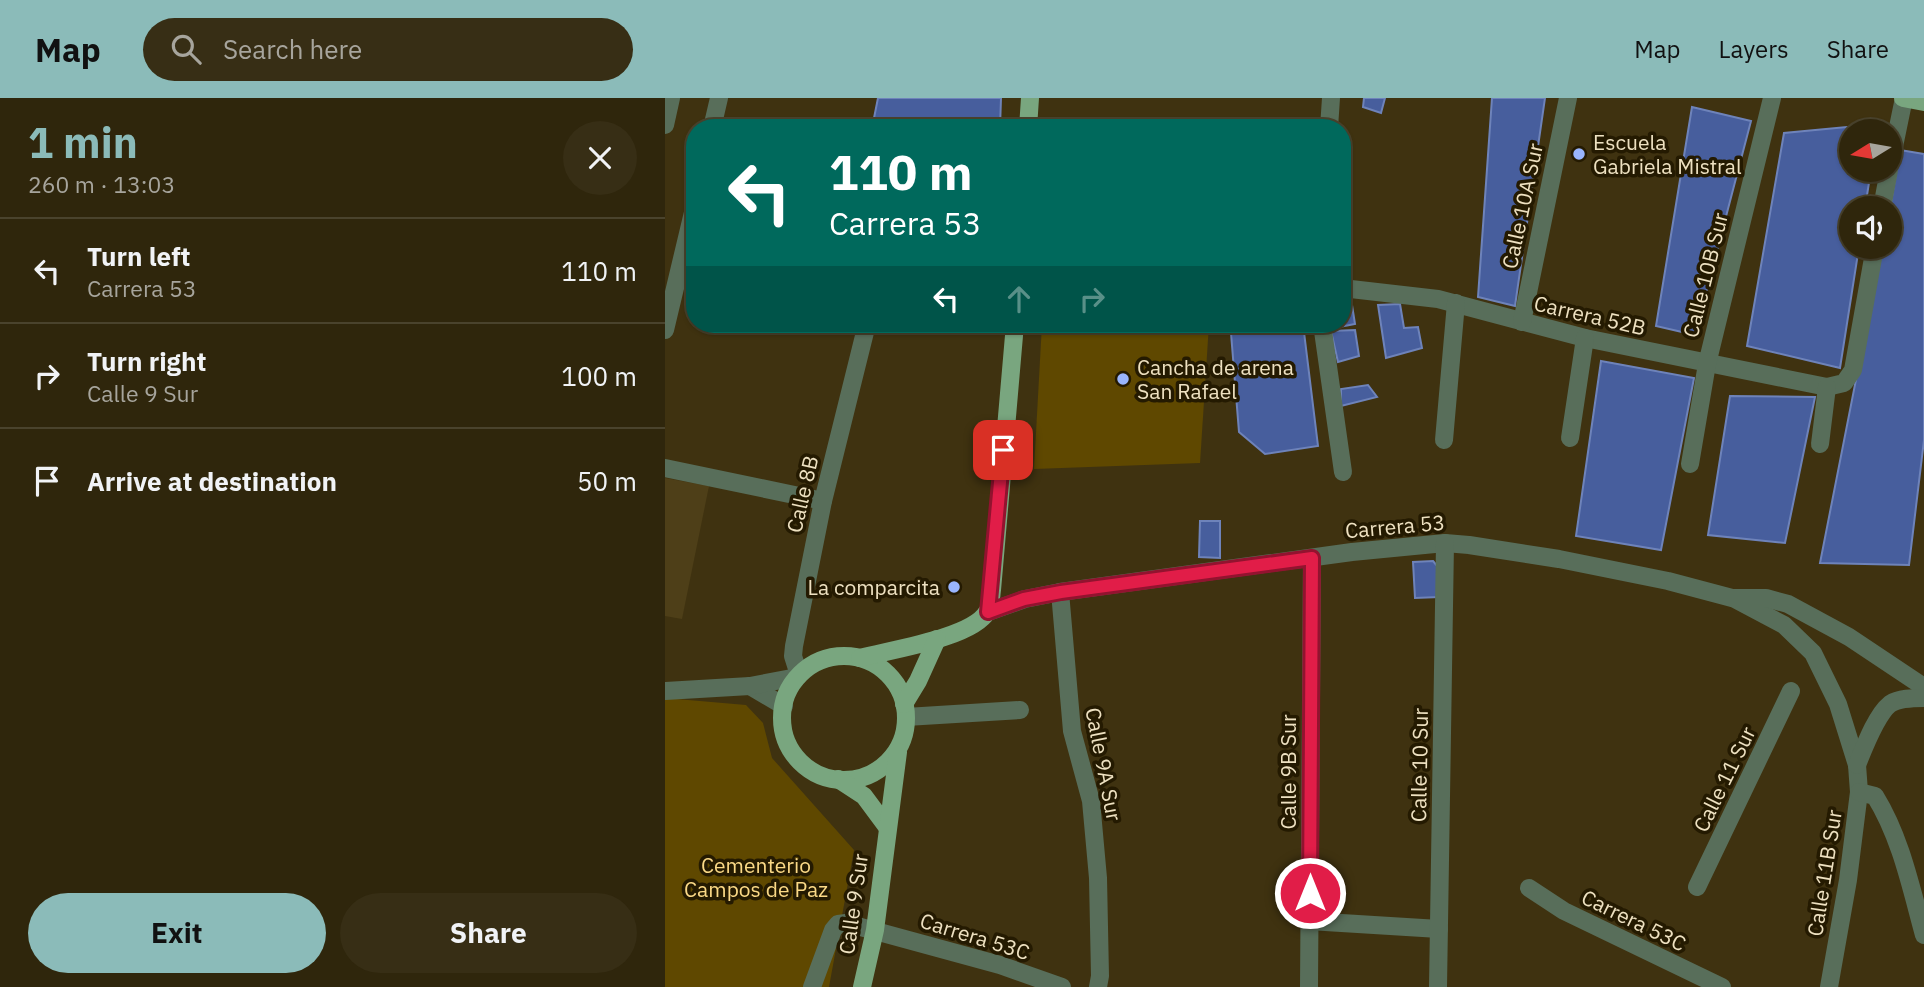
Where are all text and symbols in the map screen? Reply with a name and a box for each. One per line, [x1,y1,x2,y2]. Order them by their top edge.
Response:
search box [143,18,633,81]
text: Map [35,28,101,71]
icon: search [167,30,205,68]
text: Search here [223,32,362,66]
text: Map [1634,33,1681,65]
text: Layers [1719,33,1789,65]
text: Share [1827,33,1889,65]
text: 1 min [28,115,138,170]
north arrow [1839,119,1902,182]
map controls [1839,119,1902,259]
button: close [563,121,637,195]
place label: Escuela Gabriela Mistral [1593,128,1742,180]
text: 110 m [829,140,973,203]
street label: Calle 10A Sur [1495,140,1549,271]
marker: Escuela Gabriela Mistral [1571,146,1587,162]
icon: left [714,147,805,238]
text: 260 m · 13:03 [28,169,175,199]
button: sound [1839,196,1902,259]
text: Carrera 53 [829,202,982,244]
street label: Calle 10B Sur [1676,209,1734,340]
text: Turn left [87,239,190,273]
icon: left [28,252,66,290]
text: 110 m [561,254,637,288]
text: Carrera 53 [87,273,197,303]
icon: left [927,280,965,318]
icon: ahead [1000,280,1038,318]
icon: right [1073,280,1111,318]
street label: Carrera 52B [1531,289,1649,341]
text: Turn right [87,344,206,378]
place label: Cancha de arena San Rafael [1137,353,1294,405]
icon: right [28,357,66,395]
text: 100 m [561,359,637,393]
marker: Cancha de arena San Rafael [1115,371,1131,387]
text: Calle 9 Sur [87,378,198,408]
pin [973,420,1033,480]
icon: arrive [984,431,1022,469]
street label: Calle 8B [780,453,824,535]
icon: arrive [28,462,66,500]
text: Arrive at destination [87,464,337,498]
text: 50 m [577,464,637,498]
street label: Carrera 53 [1344,508,1446,544]
place label: La comparcita [807,573,940,601]
marker: La comparcita [946,579,962,595]
street label: Calle 9A Sur [1079,705,1129,823]
street label: Calle 10 Sur [1404,707,1434,822]
street label: Calle 9B Sur [1274,714,1302,830]
street label: Calle 11 Sur [1686,721,1762,836]
street label: Calle 11B Sur [1800,807,1848,938]
park label: Cementerio Campos de Paz [684,851,828,903]
street label: Calle 9 Sur [832,852,874,956]
position arrow [1273,856,1347,930]
street label: Carrera 53C [1577,883,1691,957]
button: Exit [28,893,326,973]
button: Share [340,893,637,973]
street label: Carrera 53C [917,906,1033,966]

